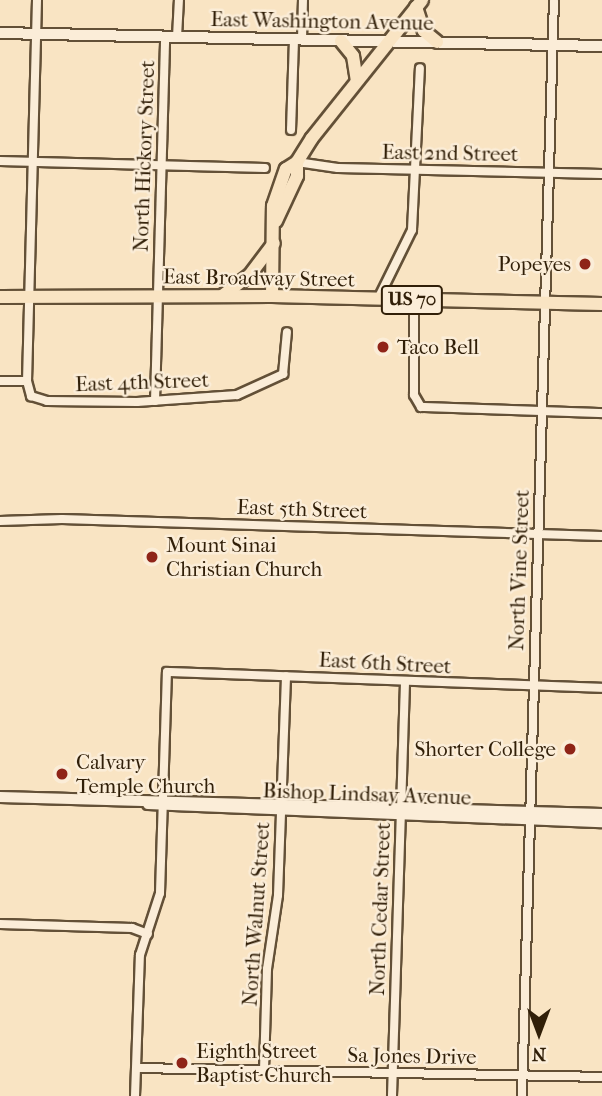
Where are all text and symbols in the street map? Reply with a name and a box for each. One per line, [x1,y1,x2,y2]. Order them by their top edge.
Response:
street label: East Washington Avenue [210,6,434,36]
street label: North Hickory Street [128,60,160,252]
street label: East 2nd Street [382,139,518,167]
place label: Popeyes [498,251,571,277]
marker: Popeyes [577,256,593,272]
street label: East Broadway Street [163,264,355,292]
road number: US 70 [380,284,444,316]
place label: Taco Bell [397,334,479,360]
marker: Taco Bell [375,339,391,355]
street label: East 4th Street [75,367,209,397]
street label: North Vine Street [504,489,534,651]
street label: East 5th Street [236,494,368,524]
place label: Mount Sinai Christian Church [166,532,322,582]
marker: Mount Sinai Christian Church [144,549,160,565]
street label: East 6th Street [318,647,452,679]
place label: Shorter College [415,736,556,762]
marker: Shorter College [562,741,578,757]
place label: Calvary Temple Church [76,749,215,799]
marker: Calvary Temple Church [54,766,70,782]
street label: Bishop Lindsay Avenue [262,778,472,810]
street label: North Walnut Street [237,821,275,1007]
street label: North Cedar Street [364,822,396,996]
north arrow [504,998,574,1068]
place label: Eighth Street Baptist Church [196,1038,332,1088]
street label: Sa Jones Drive [347,1042,477,1070]
text: N [532,1043,546,1065]
marker: Eighth Street Baptist Church [174,1055,190,1071]

